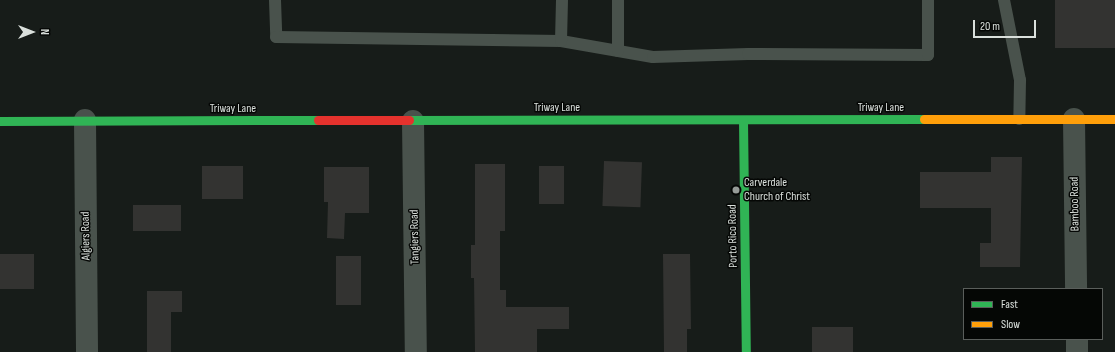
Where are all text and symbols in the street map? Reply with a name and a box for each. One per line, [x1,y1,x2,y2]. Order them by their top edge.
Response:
north arrow [12,12,52,52]
scale bar [975,12,1038,38]
text: 20 m [980,19,1000,34]
text: N [38,29,51,35]
street label: Triway Lane [534,101,580,115]
street label: Triway Lane [858,101,904,115]
street label: Triway Lane [210,102,256,116]
place label: Carverdale Church of Christ [744,176,810,204]
street label: Bamboo Road [1067,177,1083,231]
marker: Carverdale Church of Christ [731,185,741,195]
street label: Porto Rico Road [725,204,741,268]
street label: Tangiers Road [407,209,423,265]
street label: Algiers Road [78,211,94,261]
legend [963,288,1103,340]
text: Fast [1001,297,1018,312]
text: Slow [1001,317,1020,332]

